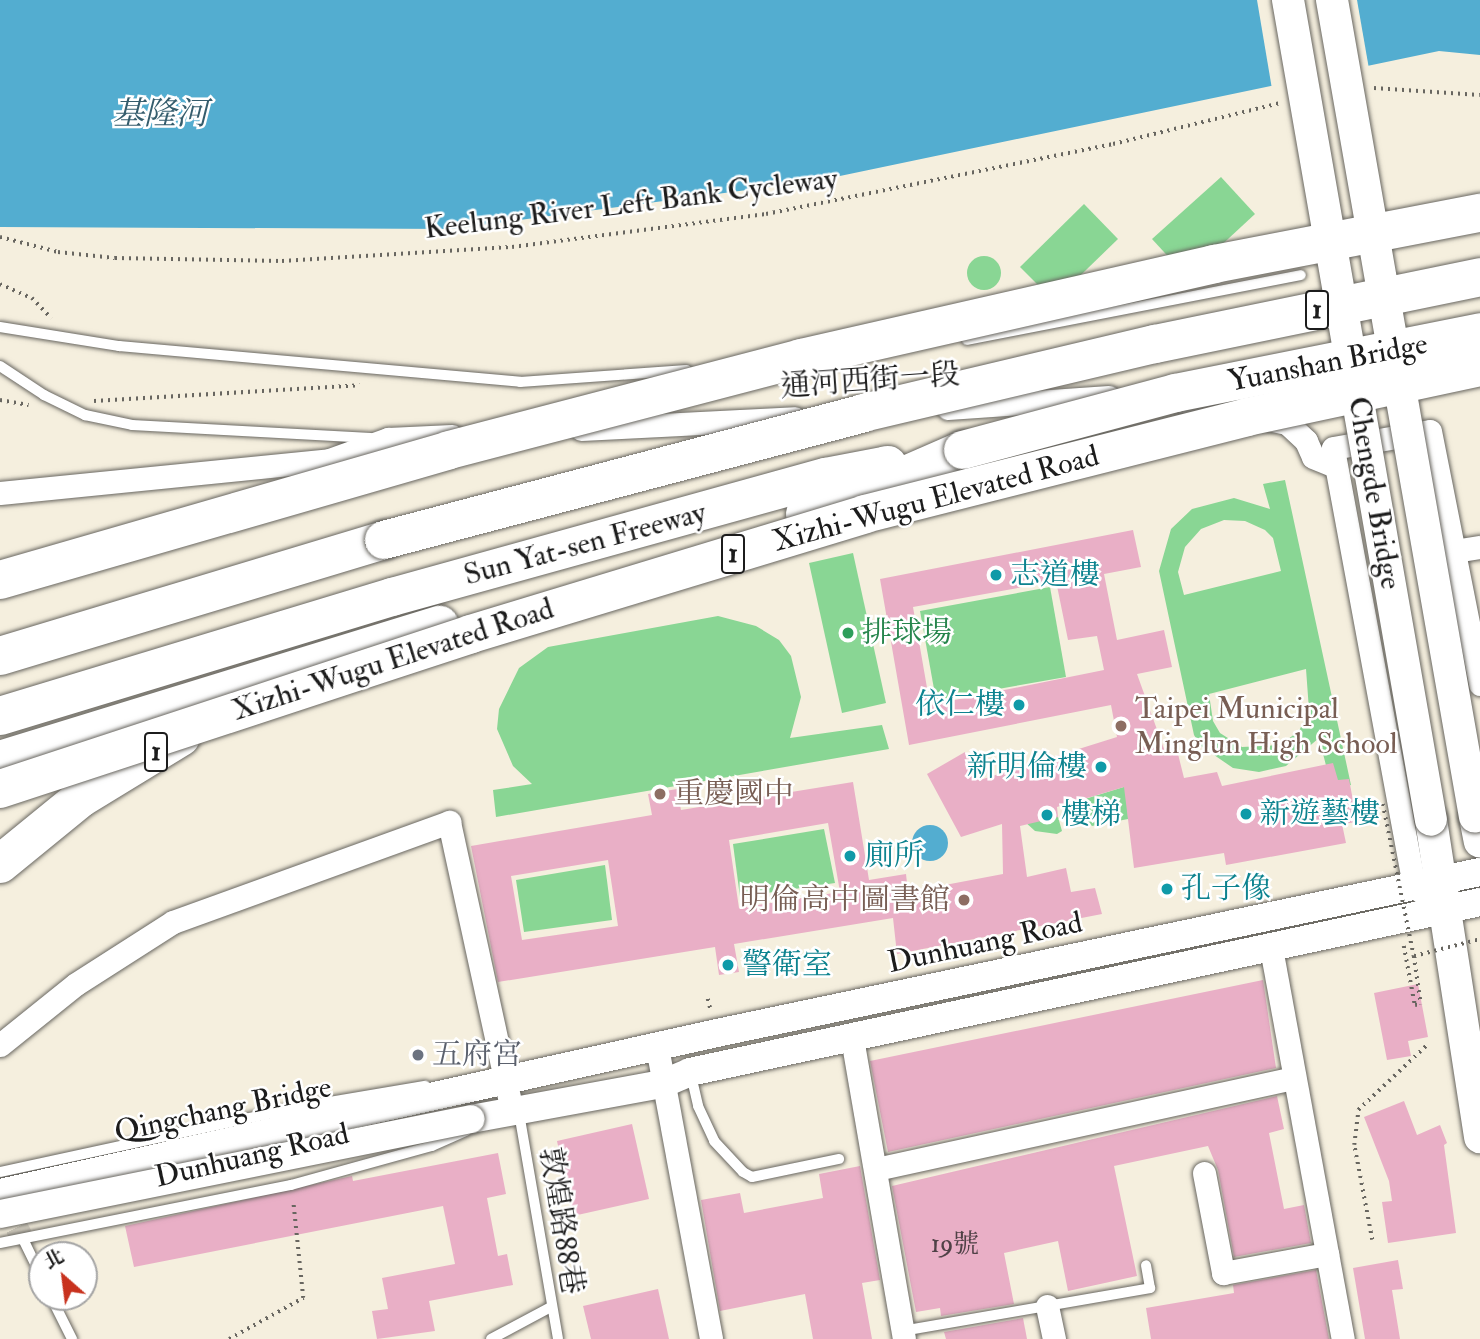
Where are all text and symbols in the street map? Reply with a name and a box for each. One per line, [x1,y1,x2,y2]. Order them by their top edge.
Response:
water label: 基隆河 [112,95,208,133]
street label: Keelung River Left Bank Cycleway [422,161,840,247]
road number: 1 [1305,286,1329,334]
street label: Yuanshan Bridge [1225,326,1431,400]
street label: 通河西街一段 [779,357,961,405]
street label: Chengde Bridge [1339,394,1409,592]
street label: Xizhi-Wugu Elevated Road [769,438,1103,560]
street label: Sun Yat-sen Freeway [460,494,710,594]
road number: 1 [721,530,745,578]
place label: 志道樓 [1010,557,1100,593]
marker: 志道樓 [988,567,1004,583]
street label: Xizhi-Wugu Elevated Road [228,591,558,729]
place label: 排球場 [862,615,952,651]
marker: 排球場 [840,625,856,641]
place label: 依仁樓 [915,687,1005,723]
place label: Taipei Municipal Minglun High School [1135,691,1397,762]
marker: 依仁樓 [1011,697,1027,713]
marker: Taipei Municipal Minglun High School [1113,718,1129,734]
road number: 1 [144,728,168,776]
place label: 新明倫樓 [967,749,1087,785]
marker: 新明倫樓 [1093,759,1109,775]
place label: 重慶國中 [674,776,794,812]
marker: 重慶國中 [652,786,668,802]
place label: 新遊藝樓 [1260,796,1380,832]
place label: 樓梯 [1061,797,1121,833]
marker: 新遊藝樓 [1238,806,1254,822]
marker: 樓梯 [1039,807,1055,823]
place label: 廁所 [864,838,924,874]
marker: 廁所 [842,848,858,864]
place label: 孔子像 [1181,871,1271,907]
marker: 孔子像 [1159,881,1175,897]
place label: 明倫高中圖書館 [740,882,950,918]
marker: 明倫高中圖書館 [956,892,972,908]
street label: Dunhuang Road [884,905,1086,981]
place label: 警衛室 [742,947,832,983]
marker: 警衛室 [720,957,736,973]
place label: 五府宮 [432,1037,522,1073]
marker: 五府宮 [410,1047,426,1063]
street label: Qingchang Bridge [111,1069,335,1151]
street label: Dunhuang Road [151,1116,353,1196]
street label: 敦煌路88巷 [532,1145,590,1297]
house number: 19號 [931,1229,979,1261]
north arrow [28,1241,98,1311]
text: 北 [40,1244,68,1274]

